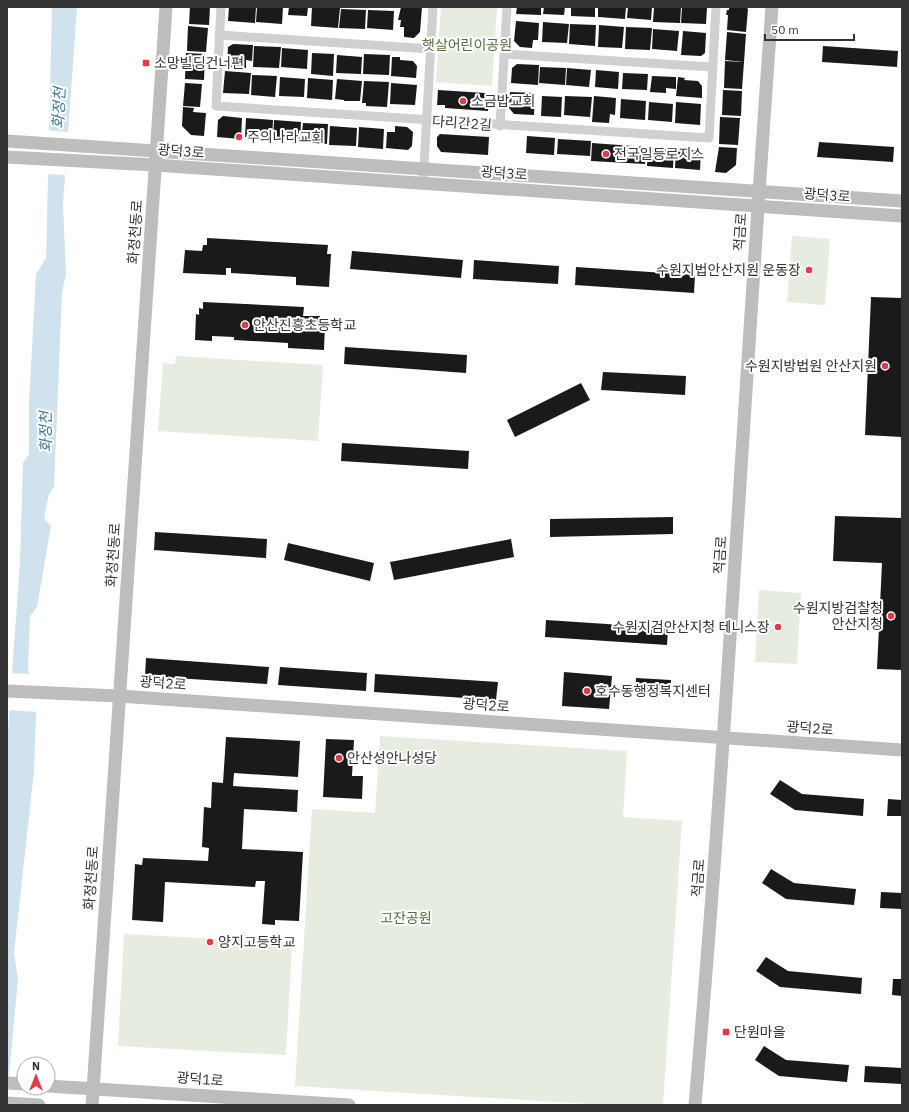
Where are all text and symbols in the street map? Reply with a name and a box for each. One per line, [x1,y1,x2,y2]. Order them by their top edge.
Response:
scale bar [765,16,854,42]
text: 50 m [771,22,799,37]
park label: 햇살어린이공원 [422,36,512,54]
place label: 소망빌딩건너편 [154,54,244,72]
marker: 소망빌딩건너편 [141,58,151,68]
water label: 화정천 [48,85,69,129]
place label: 소금밥교회 [471,92,535,110]
marker: 소금밥교회 [458,96,468,106]
street label: 다리간2길 [431,112,493,134]
place label: 주의나라교회 [247,128,324,146]
marker: 주의나라교회 [234,132,244,142]
street label: 광덕3로 [157,140,205,162]
place label: 전국일등로지스 [614,145,704,163]
marker: 전국일등로지스 [601,149,611,159]
street label: 광덕3로 [480,162,528,184]
street label: 광덕3로 [803,184,851,206]
street label: 화정천동로 [124,199,146,265]
street label: 적금로 [730,212,750,252]
place label: 수원지법안산지원 운동장 [656,261,801,279]
marker: 수원지법안산지원 운동장 [804,265,814,275]
place label: 안산진흥초등학교 [253,316,356,334]
marker: 안산진흥초등학교 [240,320,250,330]
place label: 수원지방법원 안산지원 [745,357,877,375]
marker: 수원지방법원 안산지원 [880,361,890,371]
water label: 화정천 [36,409,55,453]
street label: 화정천동로 [102,522,124,588]
street label: 적금로 [710,535,730,575]
place label: 수원지방검찰청 안산지청 [793,599,883,633]
marker: 수원지방검찰청 안산지청 [886,611,896,621]
place label: 수원지검안산지청 테니스장 [612,618,770,636]
marker: 수원지검안산지청 테니스장 [773,622,783,632]
street label: 광덕2로 [139,672,187,694]
place label: 호수동행정복지센터 [595,682,711,700]
marker: 호수동행정복지센터 [582,686,592,696]
street label: 광덕2로 [462,694,510,716]
street label: 광덕2로 [786,717,834,739]
place label: 안산성안나성당 [347,749,437,767]
marker: 안산성안나성당 [334,753,344,763]
street label: 화정천동로 [80,845,102,911]
street label: 적금로 [688,858,708,898]
park label: 고잔공원 [380,909,432,927]
place label: 양지고등학교 [218,933,295,951]
marker: 양지고등학교 [205,937,215,947]
place label: 단원마을 [734,1023,786,1041]
marker: 단원마을 [721,1027,731,1037]
north arrow [16,1056,56,1096]
text: N [32,1059,40,1073]
street label: 광덕1로 [176,1068,224,1090]

